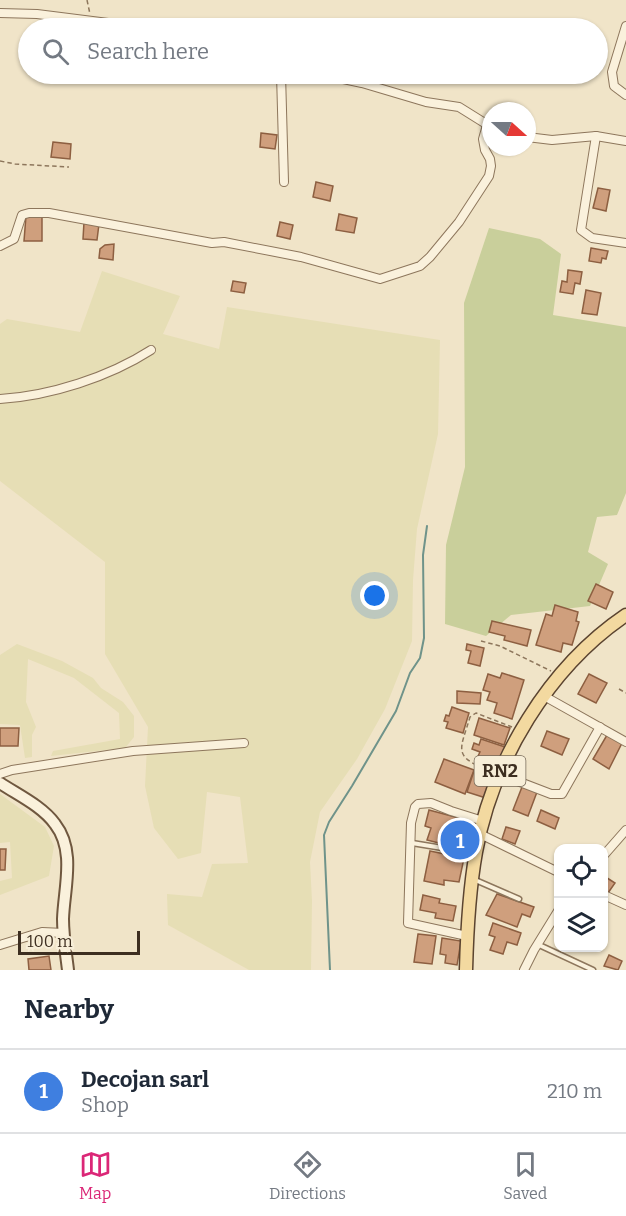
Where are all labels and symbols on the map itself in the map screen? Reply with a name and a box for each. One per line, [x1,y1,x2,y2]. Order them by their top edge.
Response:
north arrow [482,102,536,156]
your location [360,581,389,610]
road number: RN2 [474,756,526,786]
pin: 1 [440,818,480,862]
scale bar [18,928,140,956]

